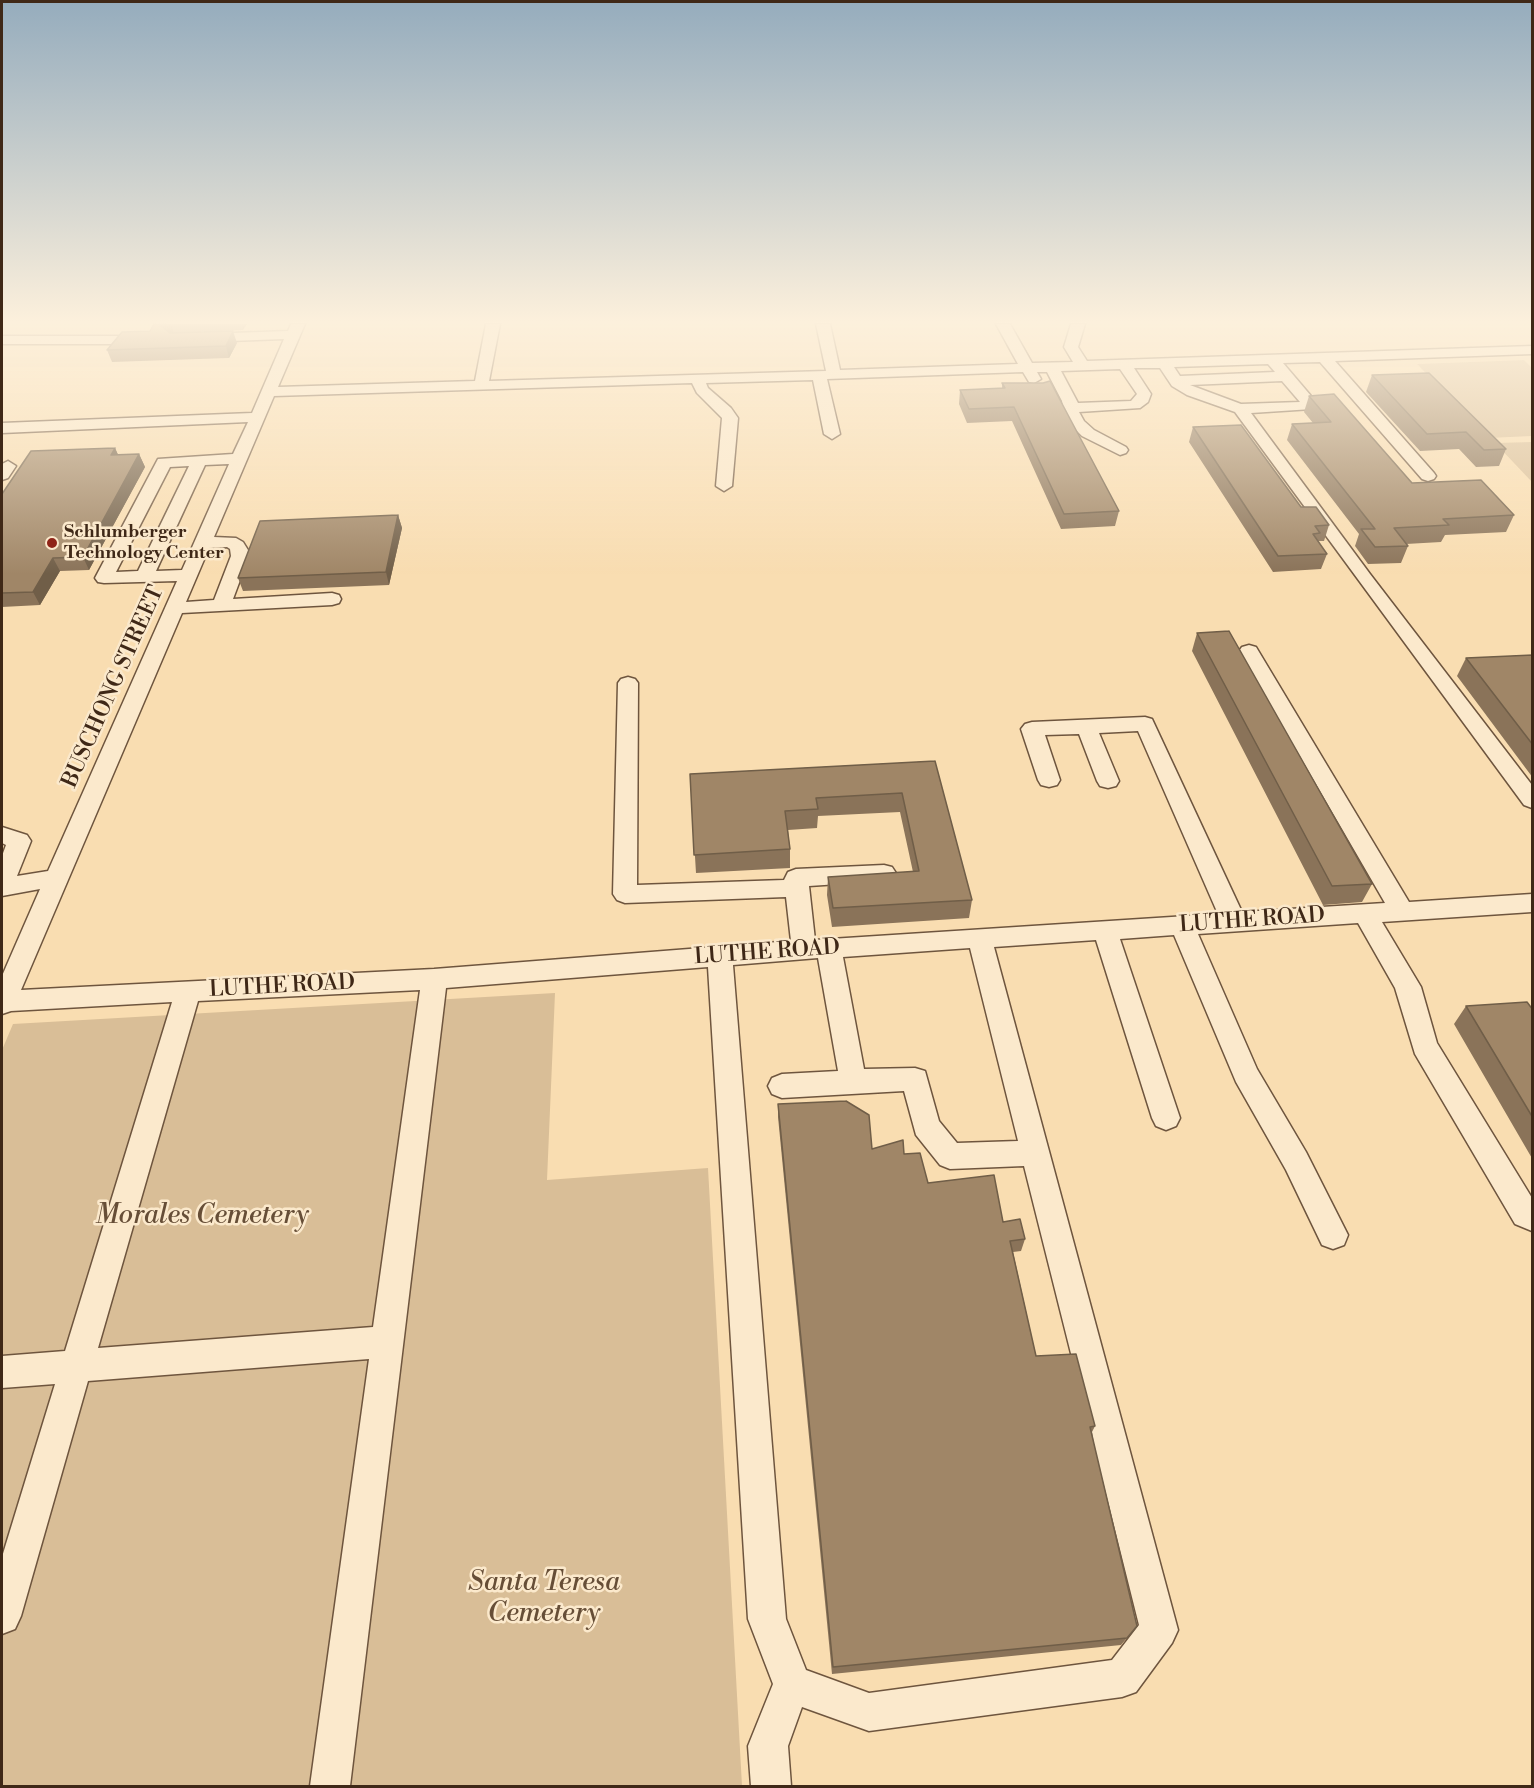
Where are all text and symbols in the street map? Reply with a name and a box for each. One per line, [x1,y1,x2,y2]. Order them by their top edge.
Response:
place label: Schlumberger Technology Center [64,522,224,564]
marker: Schlumberger Technology Center [45,536,59,550]
street label: BUSCHONG STREET [57,582,171,792]
street label: LUTHE ROAD [1178,903,1326,939]
street label: LUTHE ROAD [693,935,841,971]
street label: LUTHE ROAD [208,970,356,1004]
park label: Morales Cemetery [95,1201,309,1233]
park label: Santa Teresa Cemetery [468,1568,620,1631]

